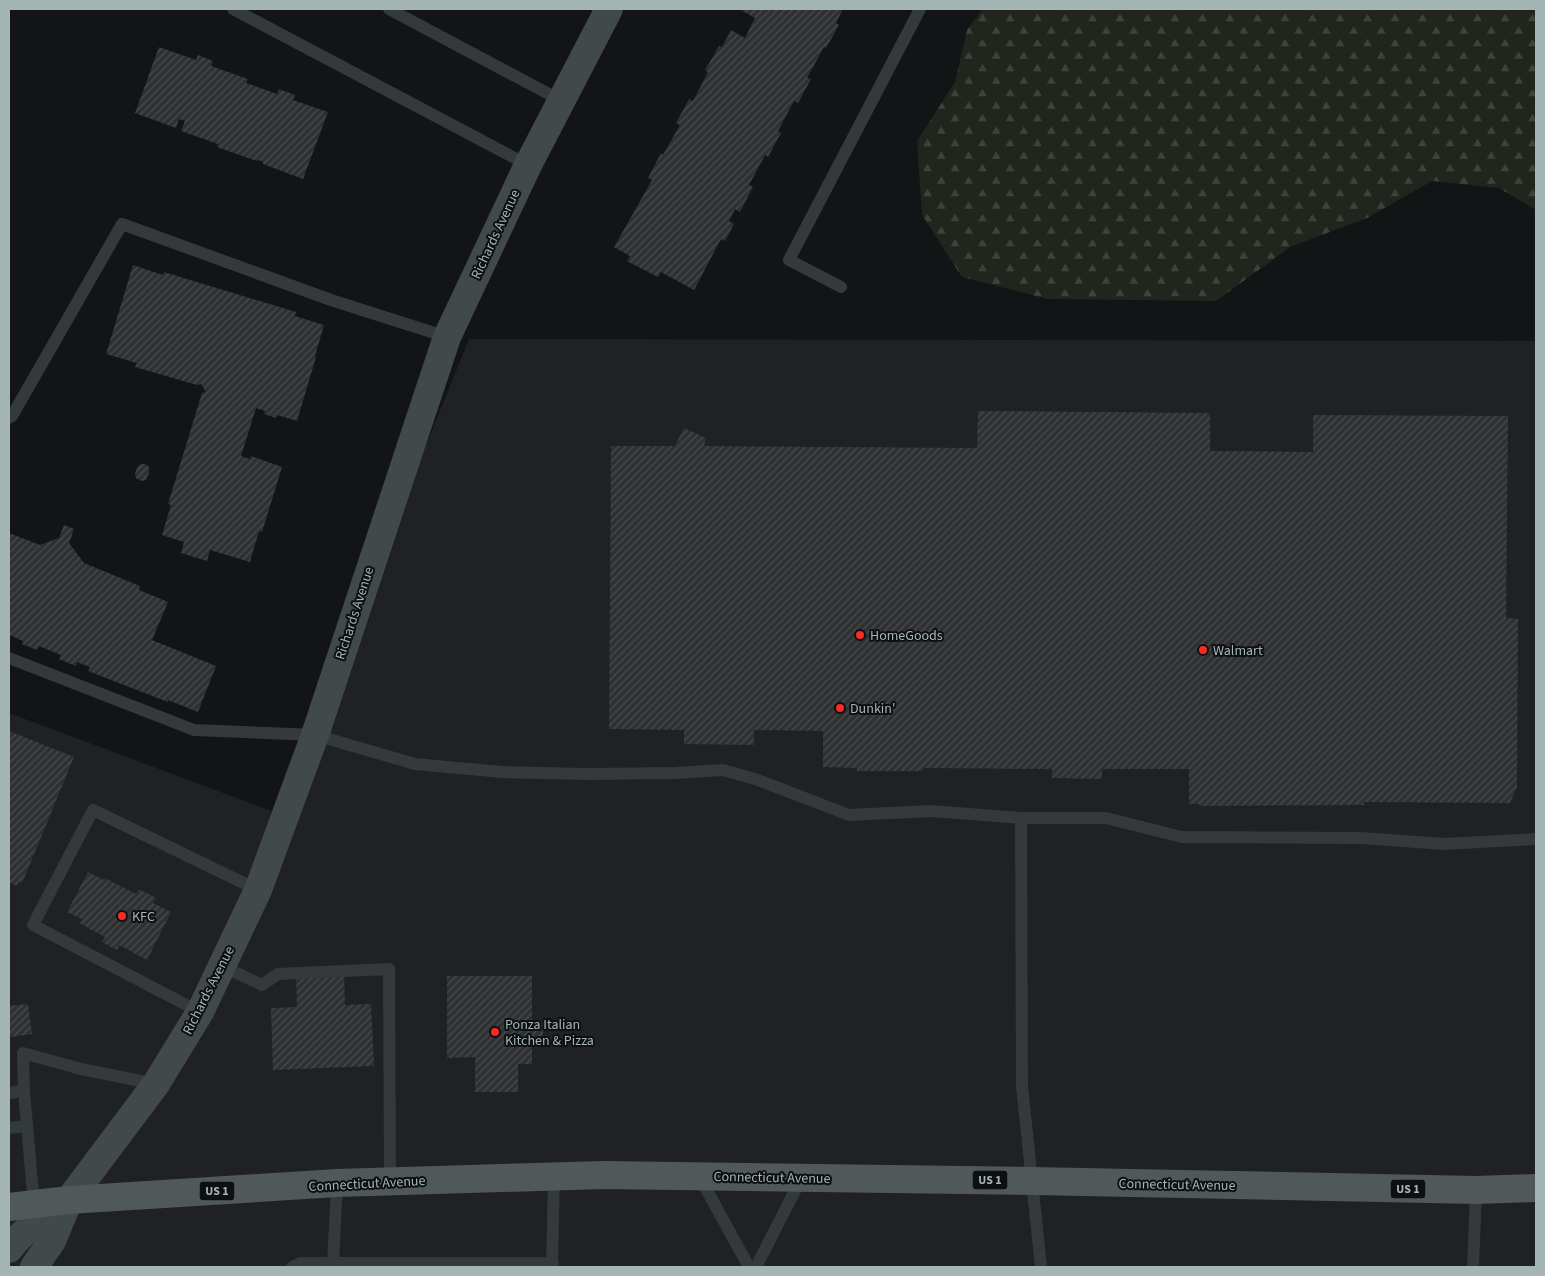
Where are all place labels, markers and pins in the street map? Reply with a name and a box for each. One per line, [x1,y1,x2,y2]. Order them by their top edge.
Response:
place label: HomeGoods [870,626,943,646]
marker: HomeGoods [854,629,866,641]
place label: Walmart [1213,641,1263,661]
marker: Walmart [1197,644,1209,656]
place label: Dunkin' [850,699,895,719]
marker: Dunkin' [834,702,846,714]
place label: KFC [132,907,155,927]
marker: KFC [116,910,128,922]
place label: Ponza Italian Kitchen & Pizza [505,1015,594,1051]
marker: Ponza Italian Kitchen & Pizza [489,1026,501,1038]

